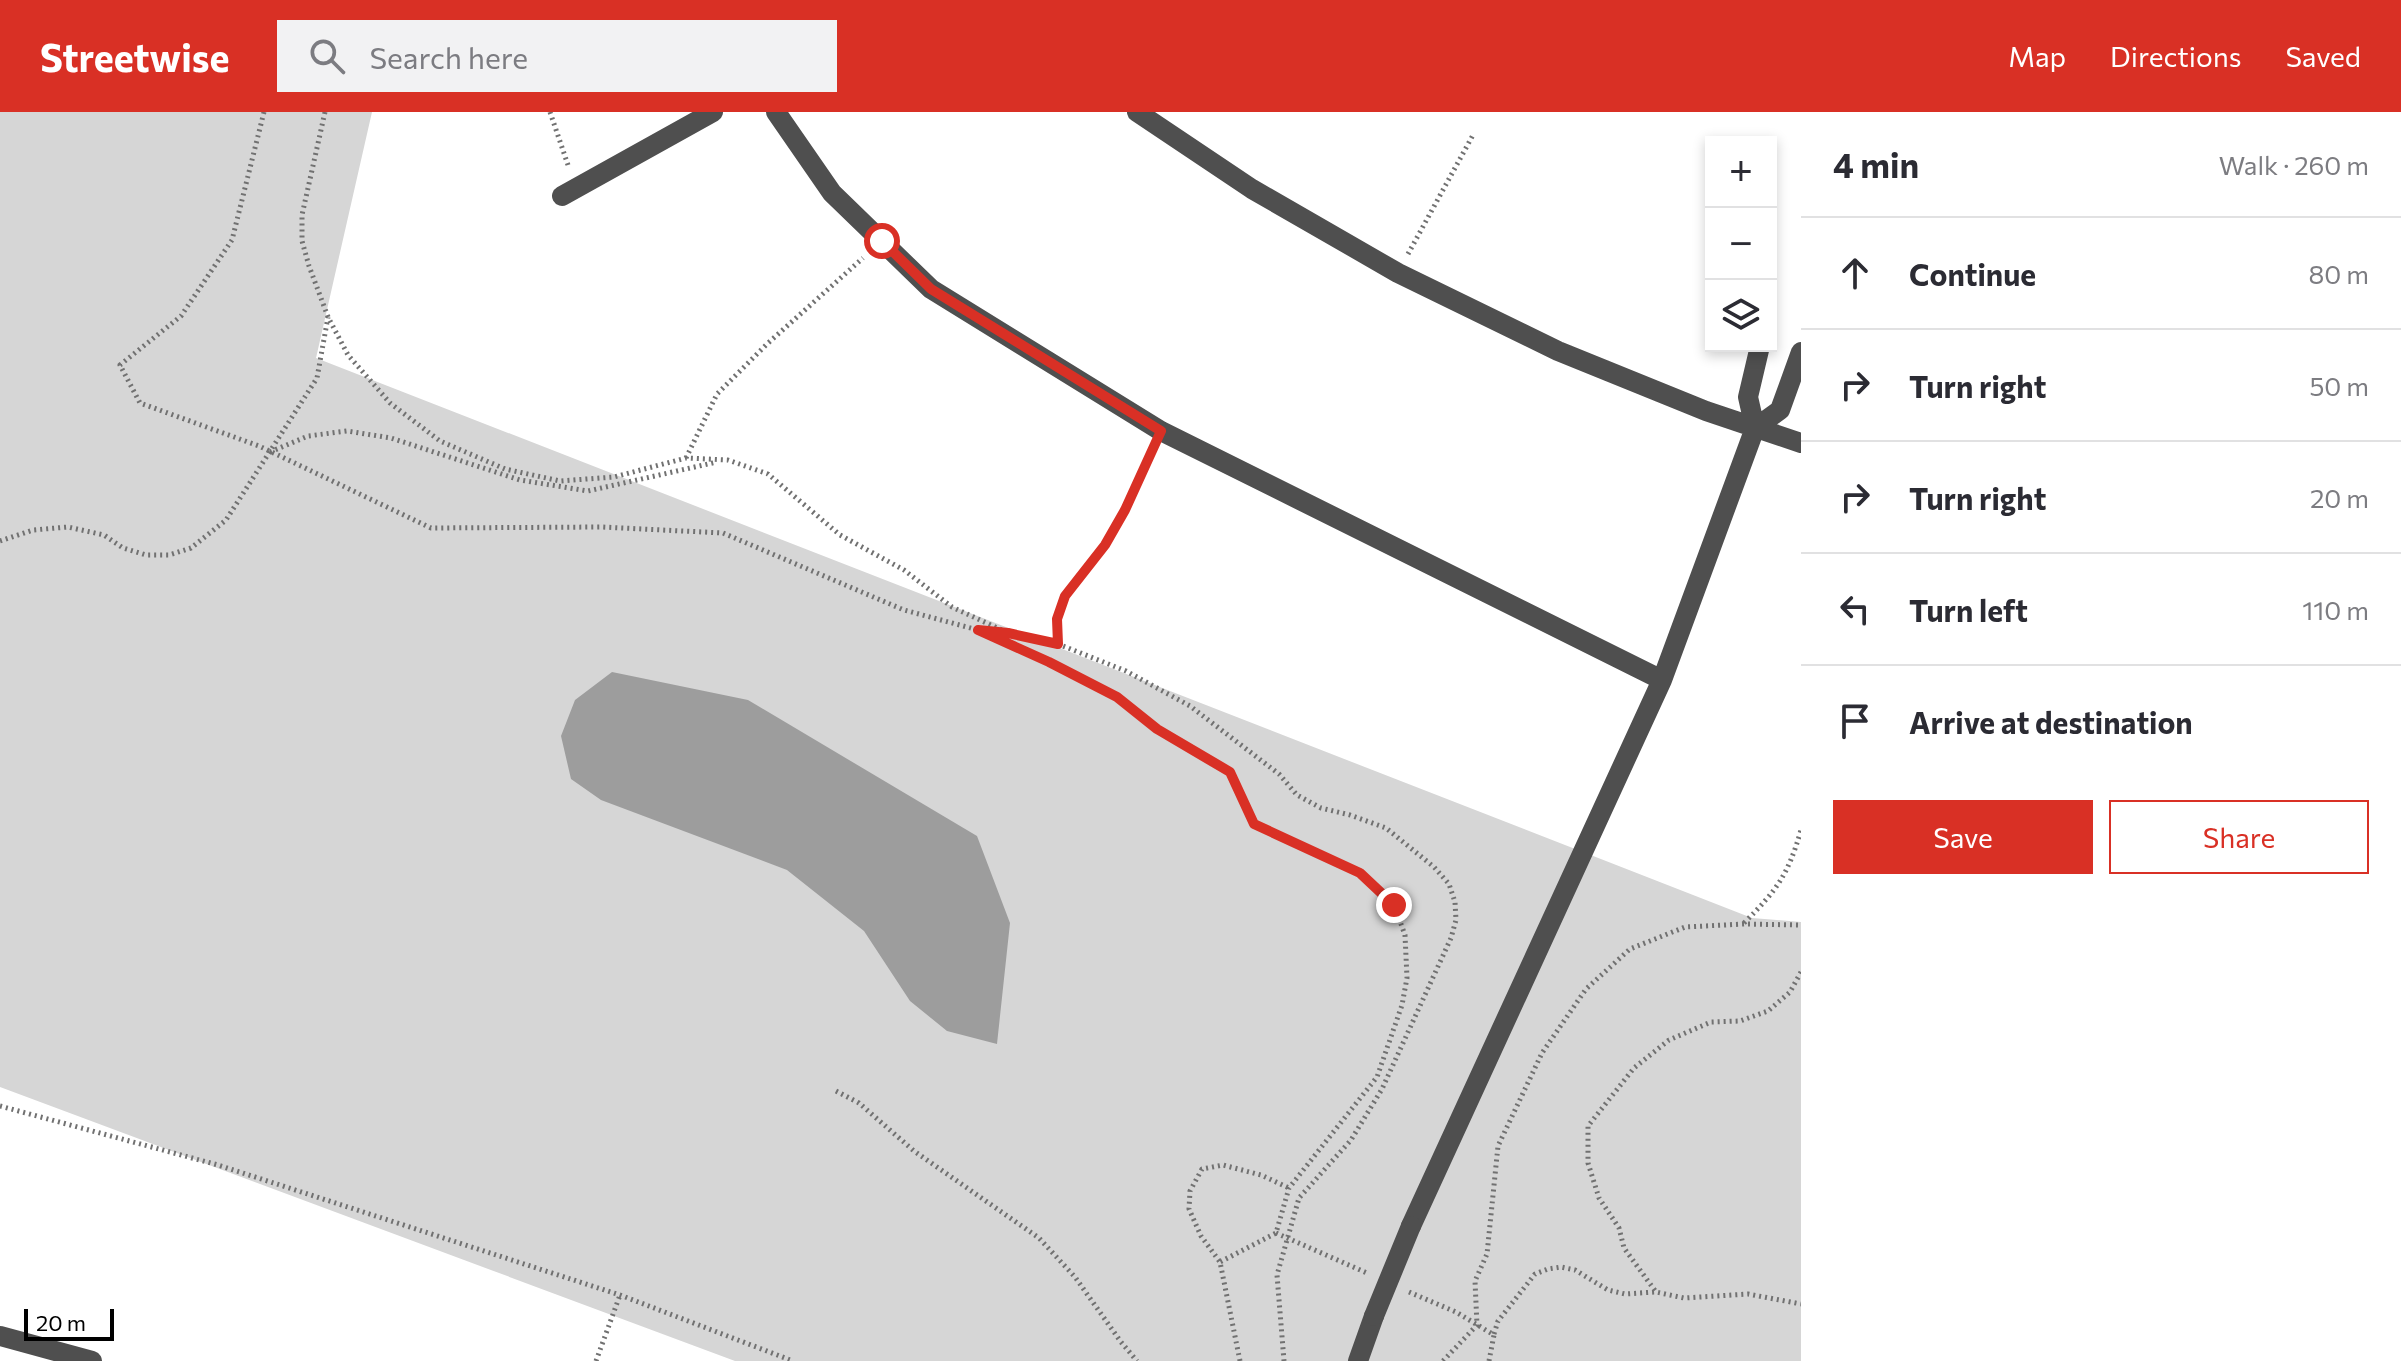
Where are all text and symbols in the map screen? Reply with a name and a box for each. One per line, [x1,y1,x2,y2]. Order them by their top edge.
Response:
search box [277,20,837,92]
text: Streetwise [40,33,229,80]
icon: search [305,34,349,78]
text: Search here [369,38,528,75]
text: Map [2008,39,2066,73]
text: Directions [2110,39,2241,73]
text: Saved [2285,39,2361,73]
map controls [1705,136,1777,352]
button: + [1705,136,1777,208]
text: 4 min [1833,143,1919,185]
text: Walk · 260 m [2219,149,2369,180]
button: − [1705,208,1777,280]
route start [864,223,900,259]
icon: ahead [1833,251,1877,295]
text: Continue [1909,255,2036,292]
text: 80 m [2309,258,2369,289]
button: layers [1705,280,1777,352]
icon: right [1833,363,1877,407]
text: Turn right [1909,367,2046,404]
text: 50 m [2309,370,2369,401]
icon: right [1833,475,1877,519]
text: Turn right [1909,479,2046,516]
text: 20 m [2310,482,2369,513]
icon: left [1833,587,1877,631]
text: Turn left [1909,591,2028,628]
text: 110 m [2302,594,2369,625]
icon: arrive [1833,699,1877,743]
text: Arrive at destination [1909,703,2193,740]
button: Save [1833,800,2093,874]
button: Share [2109,800,2369,874]
route end [1376,887,1412,923]
scale bar [24,1305,114,1341]
text: 20 m [36,1309,86,1336]

